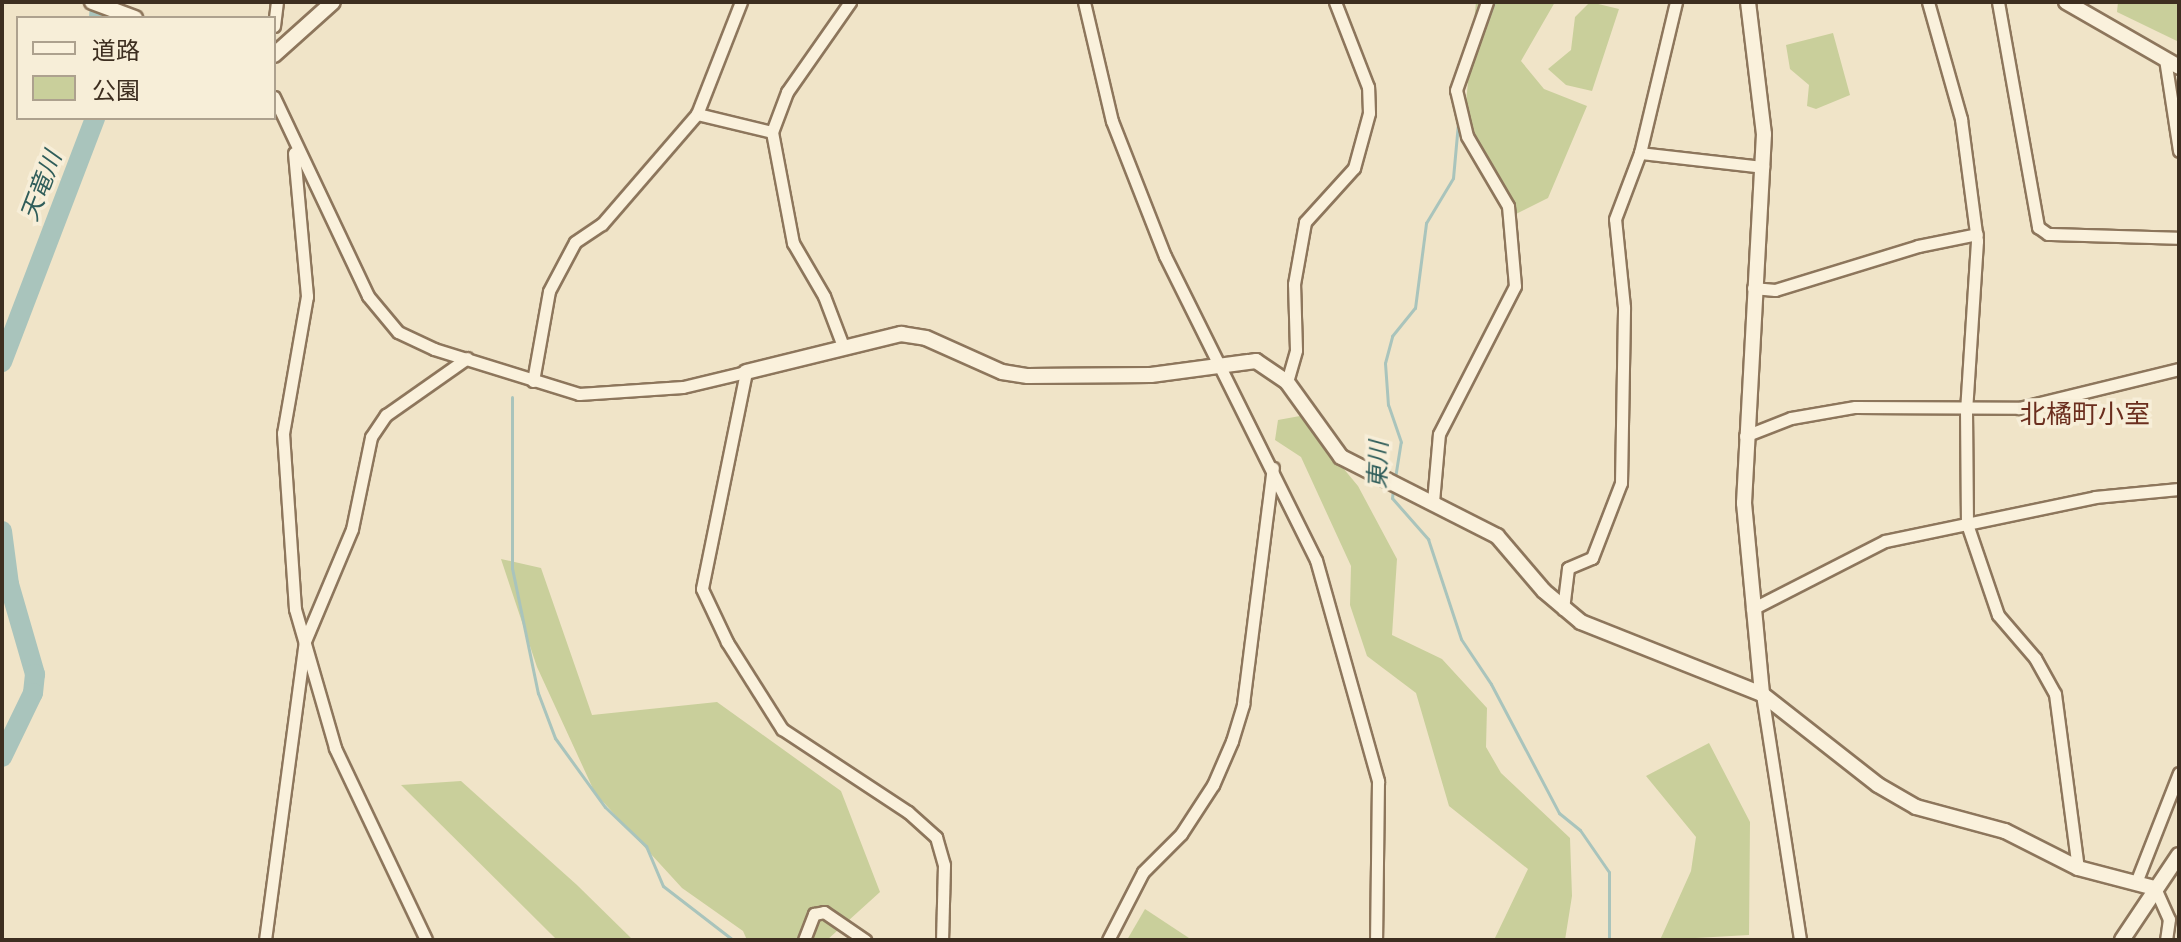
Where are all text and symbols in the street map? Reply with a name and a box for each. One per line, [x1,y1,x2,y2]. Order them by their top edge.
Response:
legend [16,16,276,120]
text: 道路 [92,35,140,66]
text: 公園 [92,75,140,106]
water label: 天竜川 [15,147,67,225]
district label: 北橘町小室 [2020,398,2150,430]
water label: 東川 [1363,441,1393,489]

